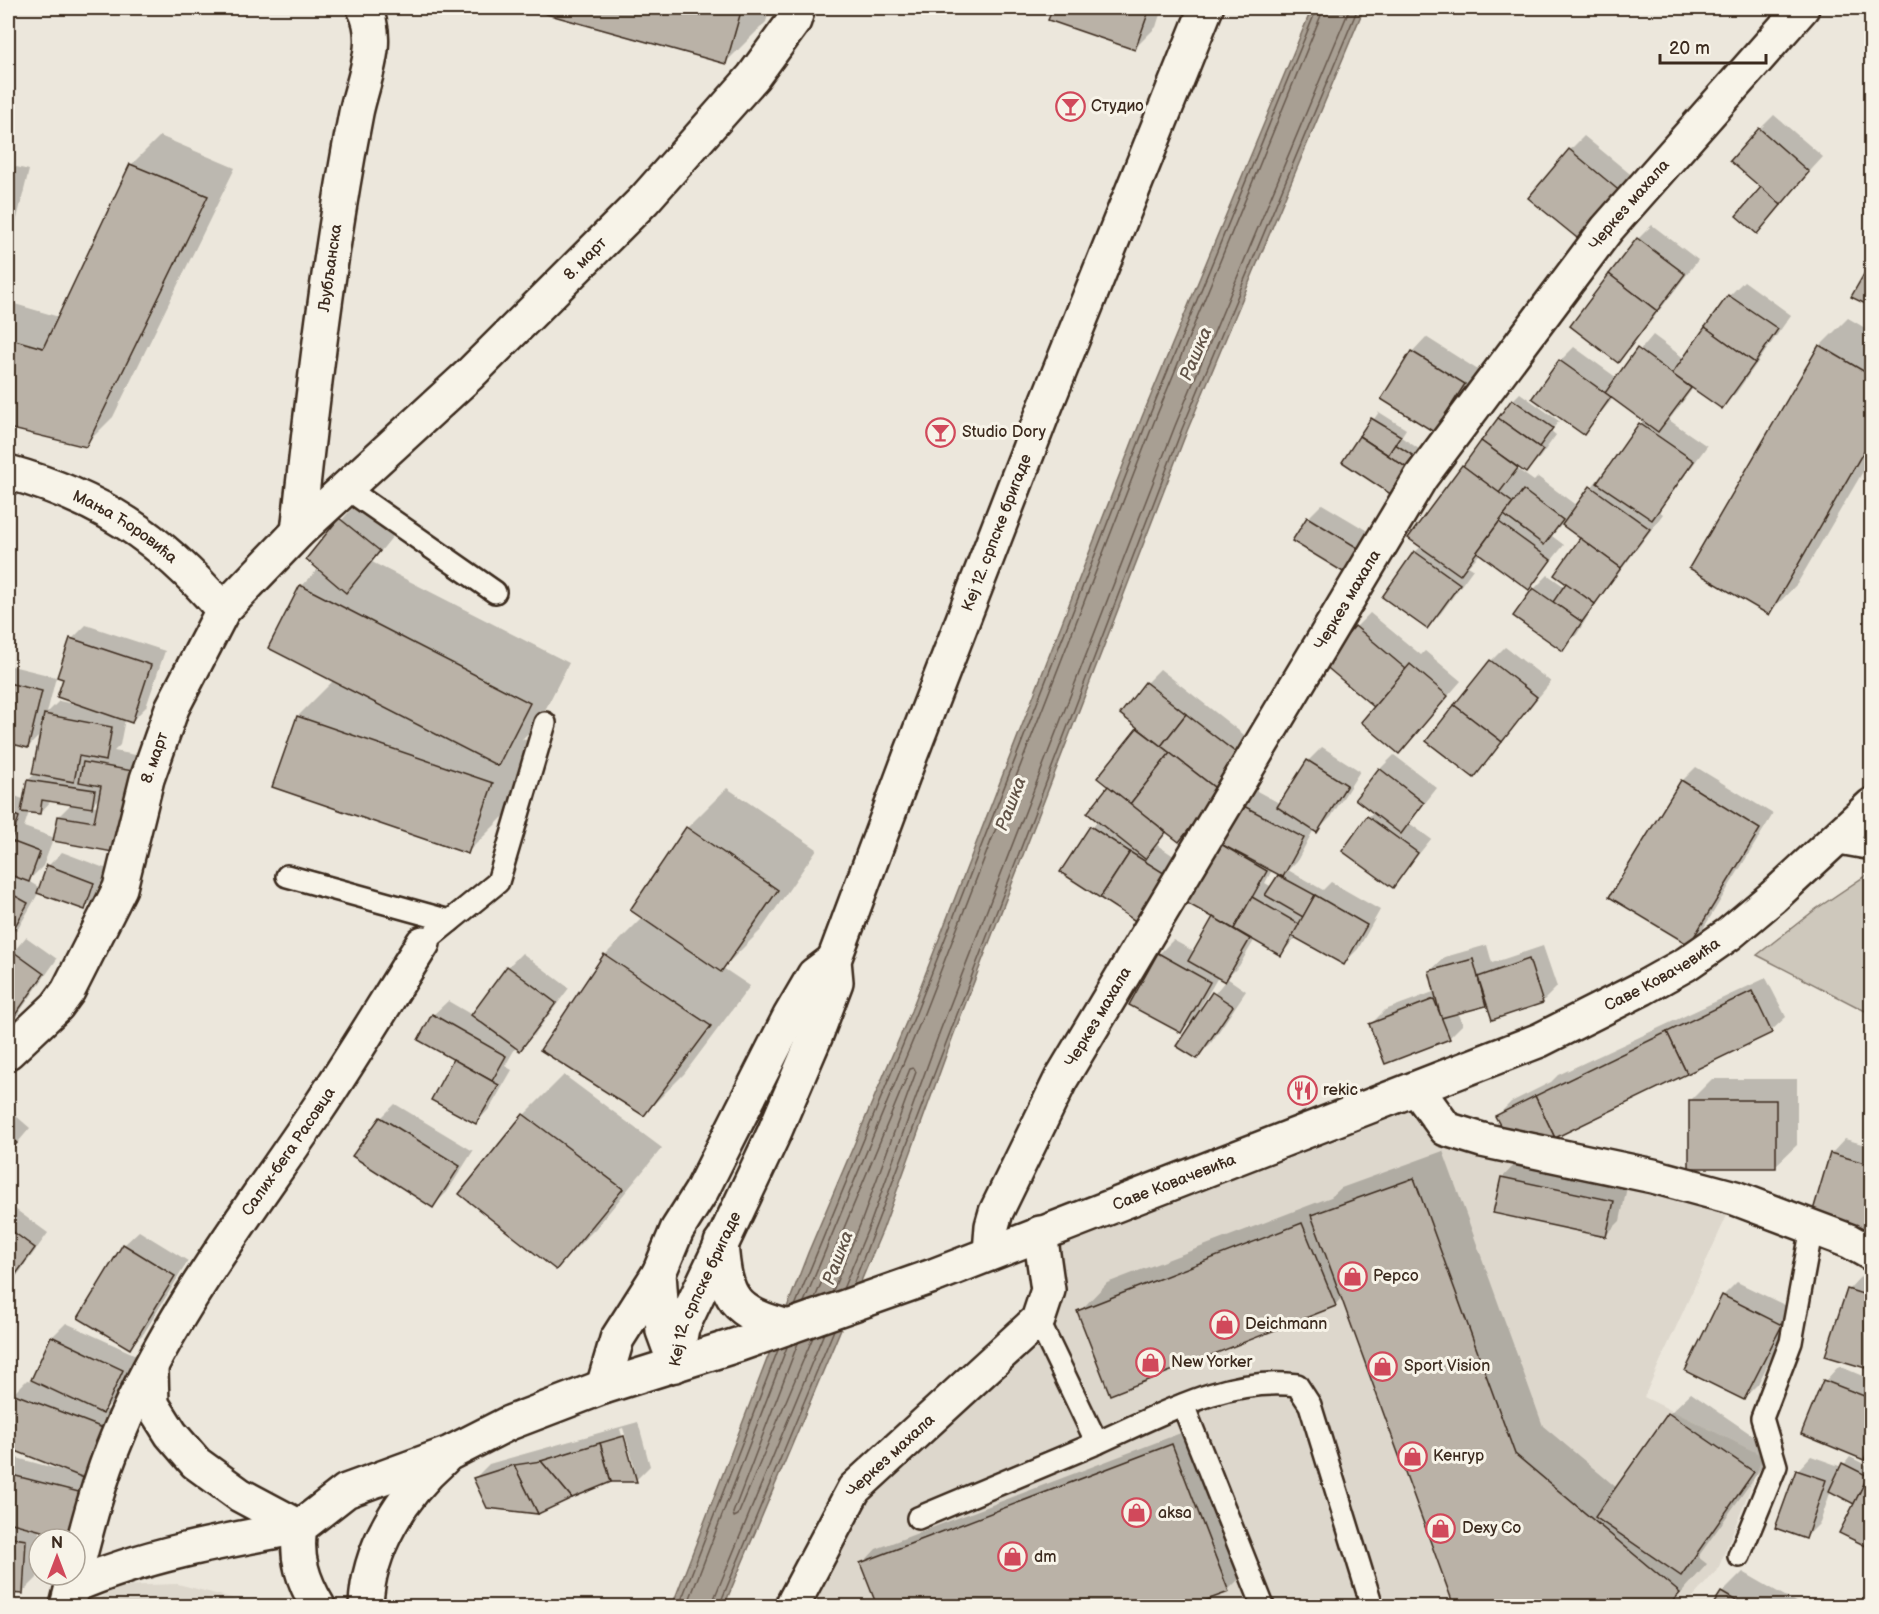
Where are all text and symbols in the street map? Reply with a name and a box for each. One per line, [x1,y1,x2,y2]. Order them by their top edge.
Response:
scale bar [1660,27,1766,65]
text: 20 m [1669,38,1710,59]
bar icon: Студио [1054,90,1086,122]
place label: Студио [1091,97,1144,116]
street label: Черкез махала [1585,155,1674,254]
street label: Љубљанска [314,222,346,314]
street label: 8. март [560,233,611,284]
water label: Рашка [1175,324,1217,384]
bar icon: Studio Dory [925,416,957,448]
place label: Studio Dory [962,423,1047,442]
street label: Кеј 12. српске бригаде [958,451,1036,614]
street label: Мања Ћоровића [70,486,182,568]
street label: Черкез махала [1310,546,1385,653]
street label: 8. март [137,729,172,786]
water label: Рашка [991,774,1031,834]
street label: Саве Ковачевића [1601,933,1724,1015]
street label: Черкез махала [1061,963,1136,1070]
restaurant icon: rekic [1286,1074,1318,1106]
place label: rekic [1323,1081,1358,1100]
street label: Салих-бега Расовца [238,1083,340,1220]
street label: Саве Ковачевића [1110,1150,1239,1215]
street label: Кеј 12. српске бригаде [665,1208,745,1368]
water label: Рашка [818,1228,858,1288]
shop icon: Pepco [1336,1260,1368,1292]
place label: Pepco [1373,1267,1419,1286]
shop icon: Deichmann [1208,1308,1240,1340]
place label: Deichmann [1245,1315,1327,1334]
shop icon: New Yorker [1134,1346,1166,1378]
shop icon: Sport Vision [1367,1350,1399,1382]
place label: New Yorker [1171,1353,1252,1372]
place label: Sport Vision [1404,1357,1490,1376]
street label: Черкез махала [842,1410,939,1500]
shop icon: Кенгур [1396,1440,1428,1472]
place label: Кенгур [1433,1447,1484,1466]
shop icon: aksa [1121,1497,1153,1529]
place label: aksa [1158,1504,1192,1523]
shop icon: Dexy Co [1425,1512,1457,1544]
place label: Dexy Co [1462,1519,1521,1538]
north arrow [27,1527,87,1587]
text: N [51,1534,63,1553]
shop icon: dm [997,1541,1029,1573]
place label: dm [1034,1548,1056,1567]

